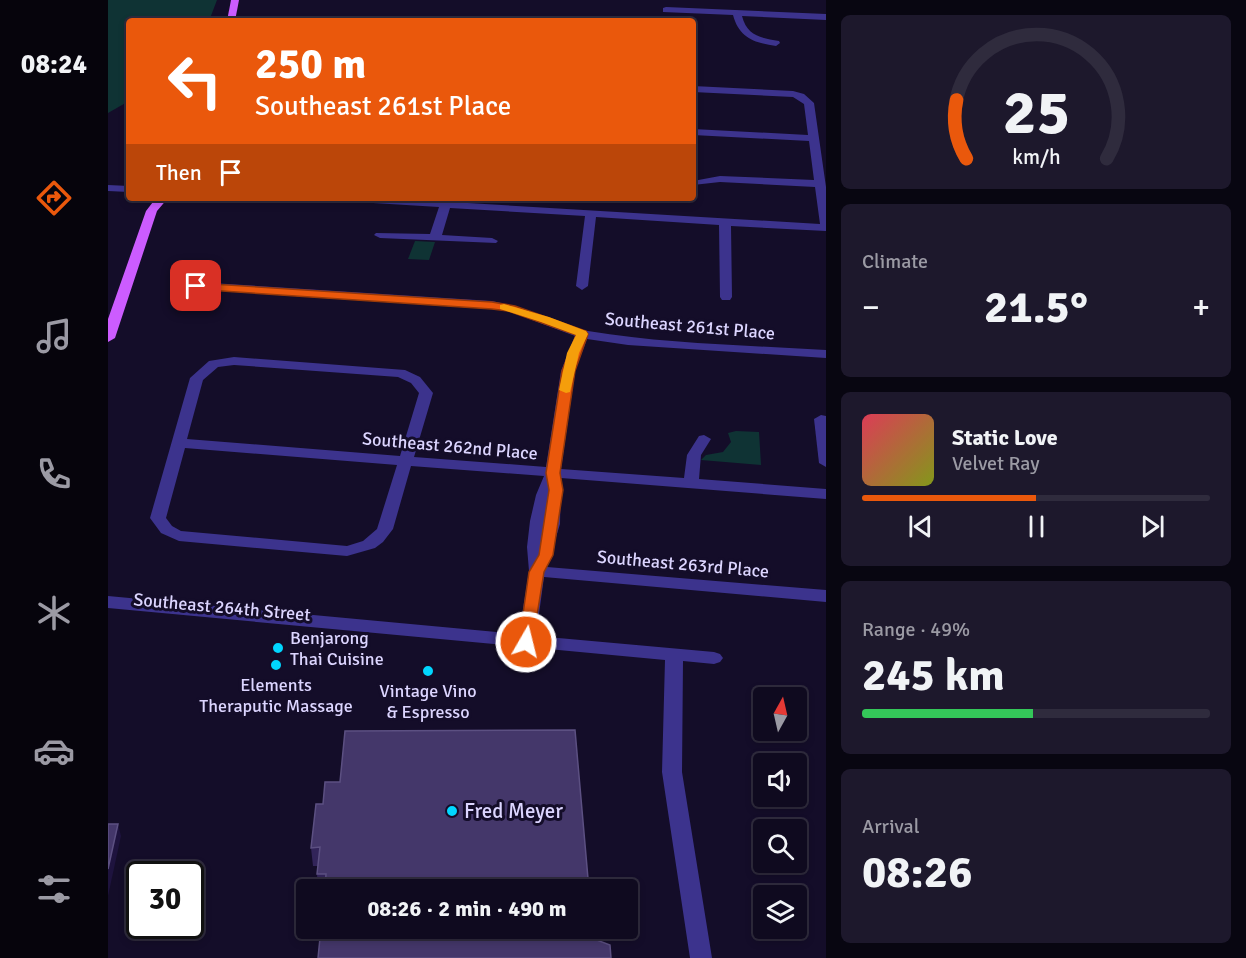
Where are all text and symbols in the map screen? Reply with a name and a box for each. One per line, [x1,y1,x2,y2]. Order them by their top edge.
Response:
text: 250 m [255,39,366,90]
icon: left [156,42,234,120]
text: 08:24 [21,48,87,81]
text: 25 [1002,74,1070,151]
text: Southeast 261st Place [255,90,511,123]
text: km/h [1012,144,1060,170]
icon: arrive [214,156,247,189]
text: Then [156,159,202,186]
icon: directions [33,177,75,219]
text: Climate [862,249,928,274]
pin [170,260,221,311]
icon: arrive [179,269,212,302]
text: 21.5° [984,280,1088,335]
text: − [862,287,880,328]
text: + [1192,287,1210,328]
street label: Southeast 261st Place [604,308,776,344]
icon: music [33,315,75,357]
text: Static Love [952,424,1058,451]
street label: Southeast 262nd Place [361,427,539,465]
text: Velvet Ray [952,451,1040,476]
icon: phone [33,453,75,495]
icon: previous [904,510,937,543]
icon: pause [1020,510,1053,543]
icon: next [1136,510,1169,543]
street label: Southeast 263rd Place [596,546,770,582]
street label: Southeast 264th Street [133,588,311,626]
icon: climate [33,592,75,634]
position arrow [494,610,558,674]
text: Range · 49% [862,617,970,642]
place label: Benjarong Thai Cuisine [290,627,384,670]
marker: Benjarong Thai Cuisine [271,641,285,655]
text: 245 km [862,648,1005,703]
marker: Elements Theraputic Massage [269,658,283,672]
marker: Vintage Vino & Espresso [421,664,435,678]
place label: Elements Theraputic Massage [199,674,353,717]
place label: Vintage Vino & Espresso [379,680,477,723]
north arrow [753,687,807,741]
map controls [753,687,807,939]
icon: car [33,730,75,772]
button: sound [753,753,807,807]
place label: Fred Meyer [464,798,563,824]
marker: Fred Meyer [445,804,459,818]
text: Arrival [862,814,920,839]
button: search [753,819,807,873]
text: 08:26 [862,845,972,900]
speed limit sign: 30 [126,861,204,939]
icon: filters [33,868,75,910]
button: layers [753,885,807,939]
text: 08:26 · 2 min · 490 m [367,895,567,922]

